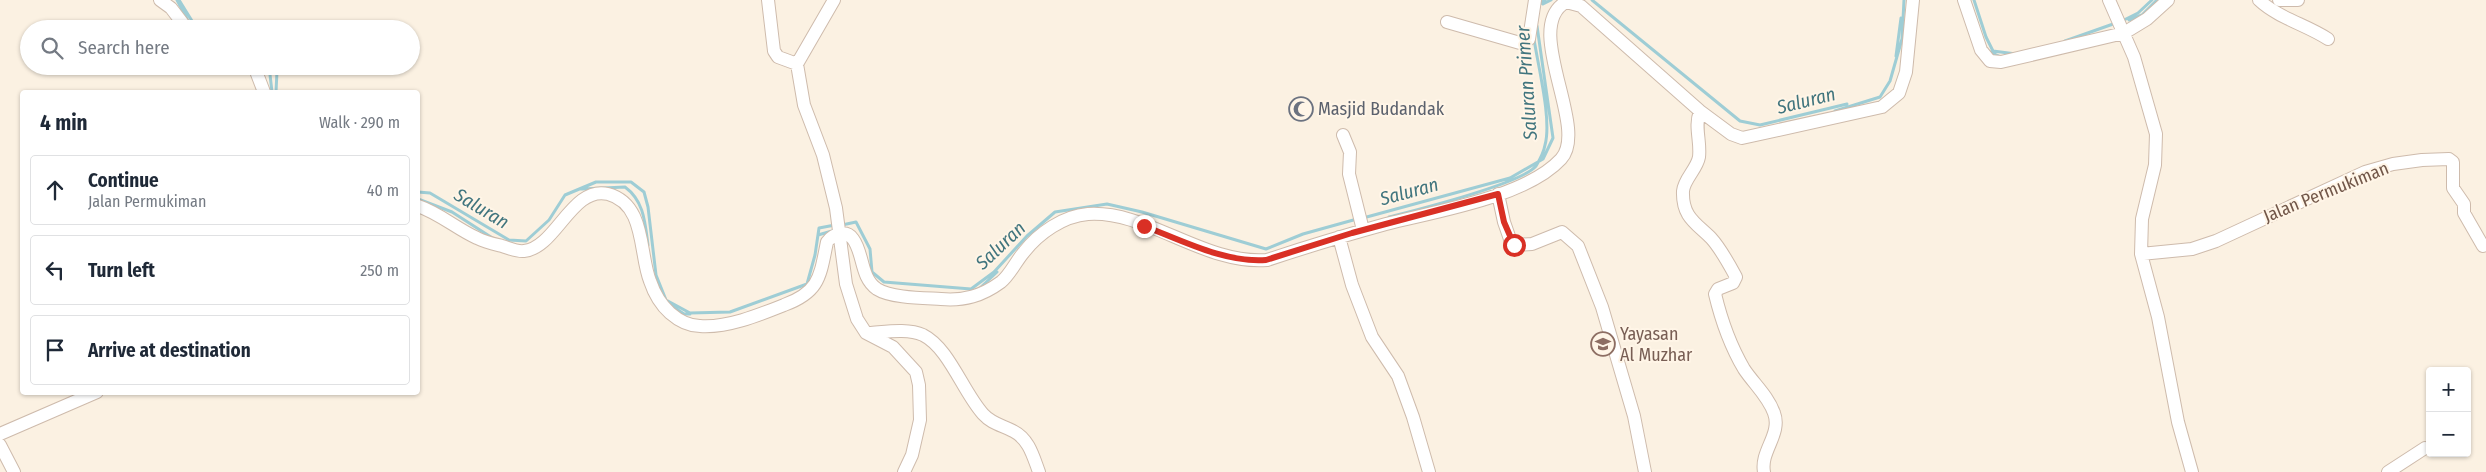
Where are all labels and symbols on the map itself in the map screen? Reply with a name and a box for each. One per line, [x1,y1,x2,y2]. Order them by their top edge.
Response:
water label: Saluran Primer [1511,23,1542,142]
water label: Saluran [1773,82,1838,119]
mosque icon: Masjid Budandak [1288,96,1314,122]
place label: Masjid Budandak [1318,98,1445,120]
street label: Jalan Permukiman [2260,157,2392,227]
water label: Saluran [1376,173,1441,211]
water label: Saluran [449,183,513,234]
route end [1133,215,1156,238]
water label: Saluran [970,217,1030,275]
route start [1503,234,1526,257]
place label: Yayasan Al Muzhar [1620,323,1693,366]
school or university icon: Yayasan Al Muzhar [1590,331,1616,357]

